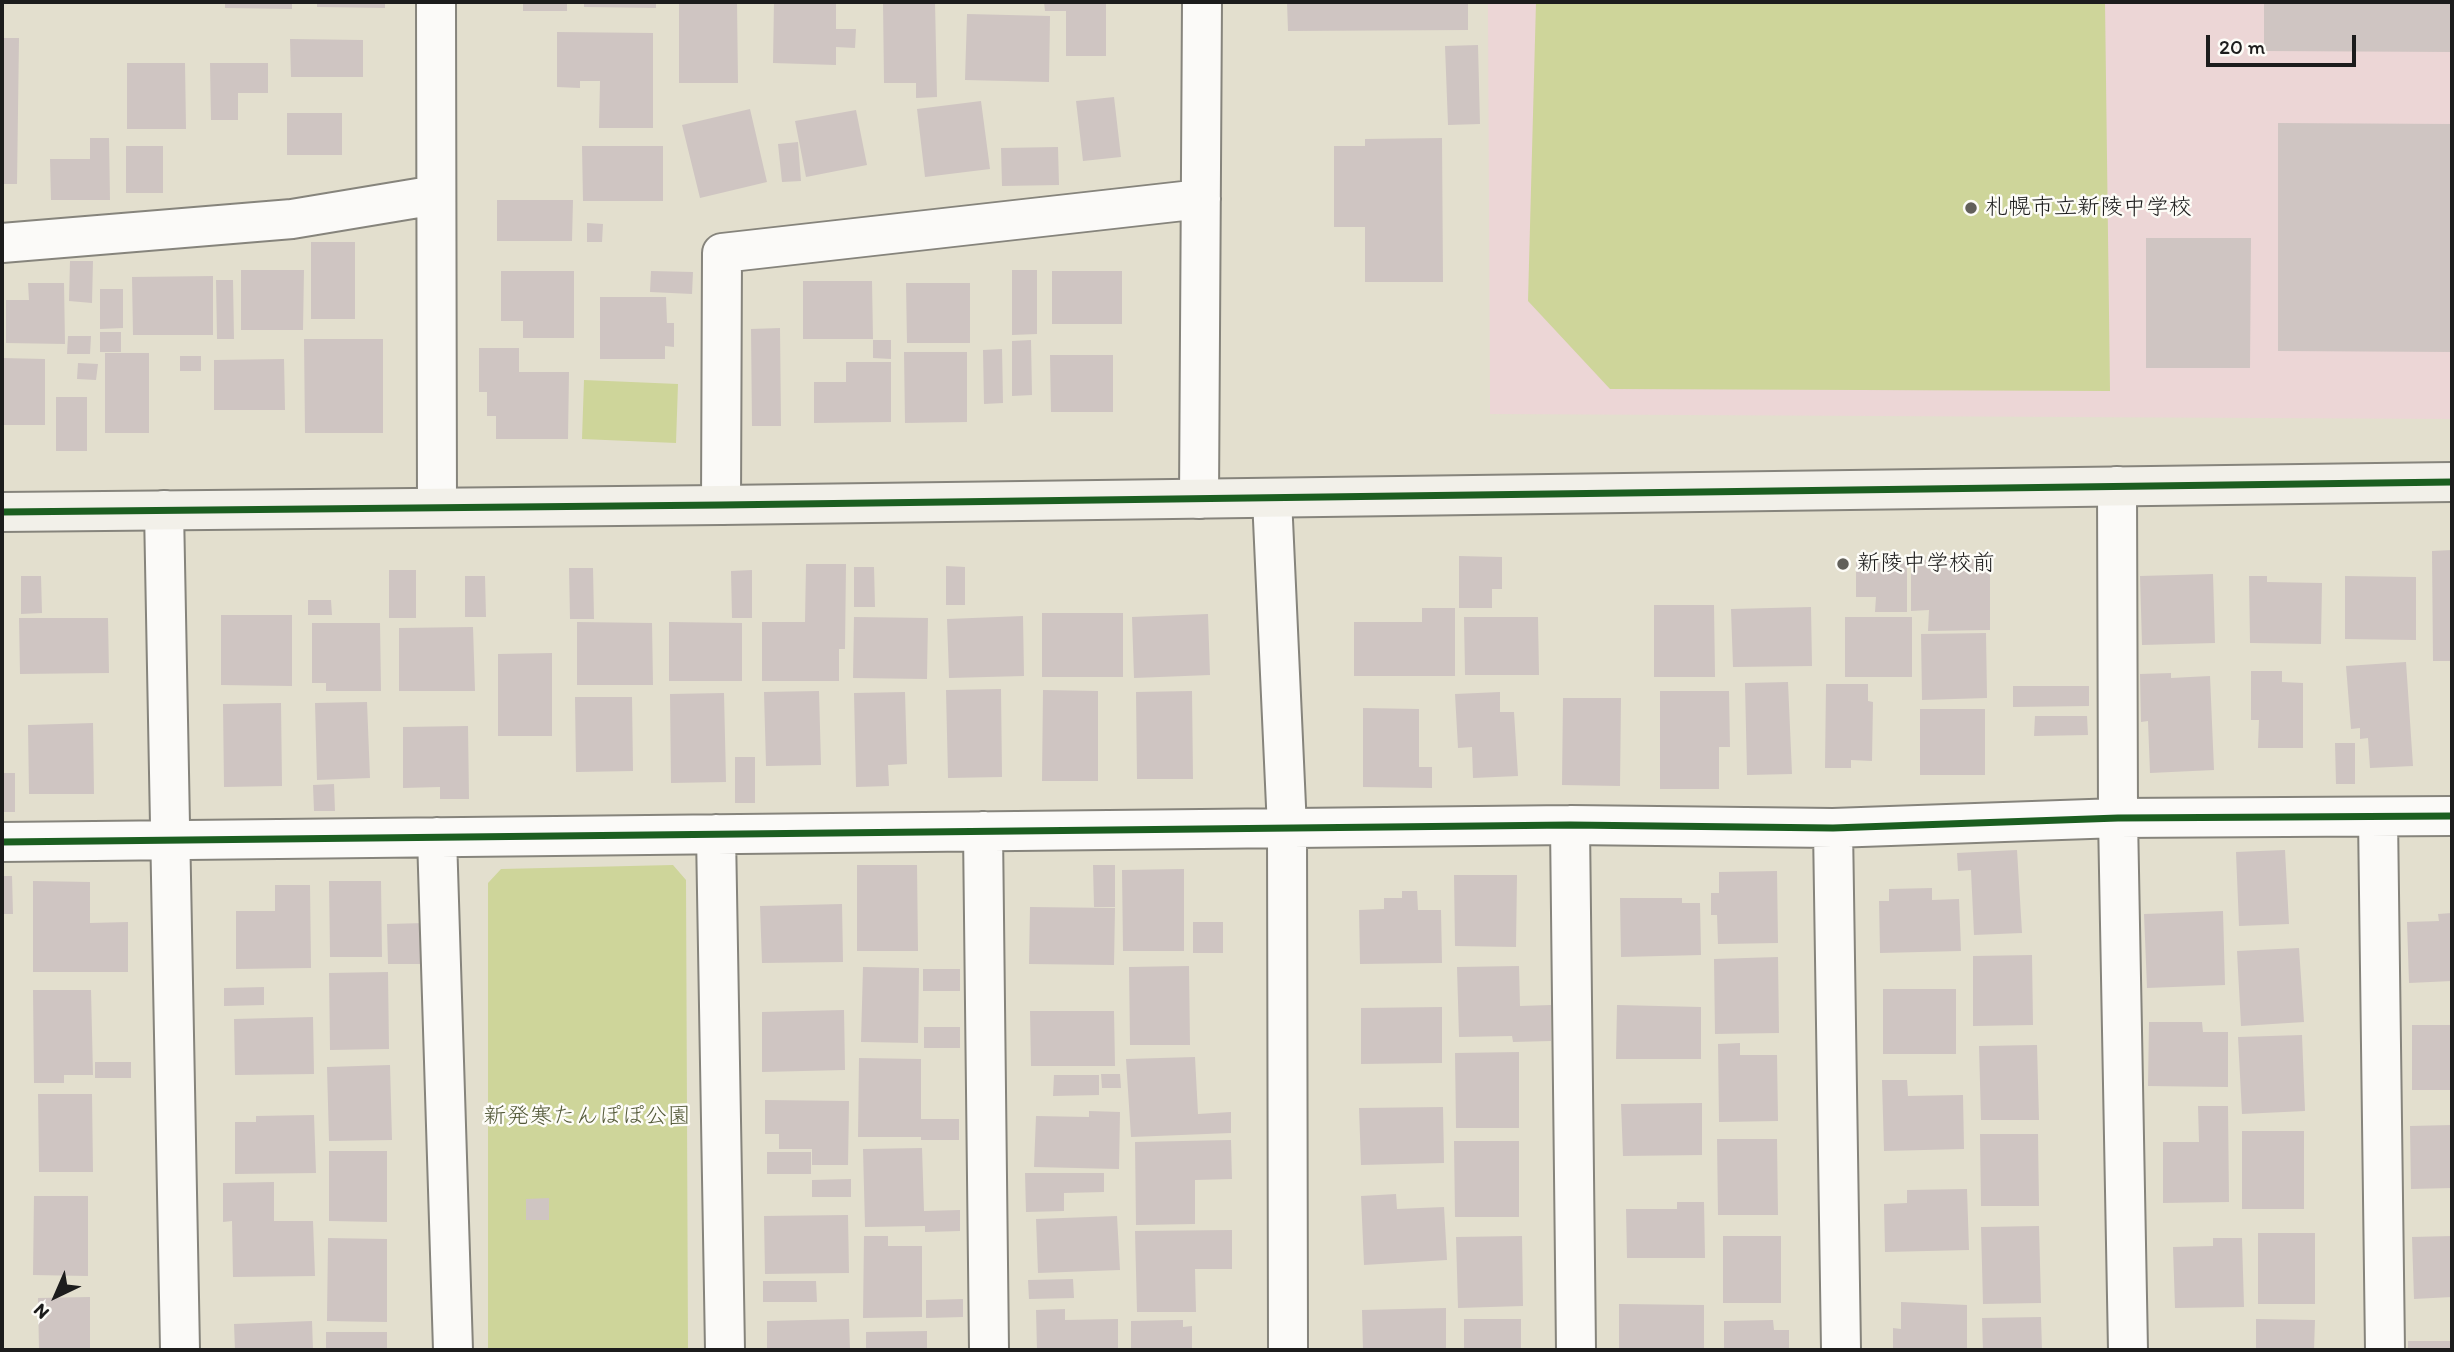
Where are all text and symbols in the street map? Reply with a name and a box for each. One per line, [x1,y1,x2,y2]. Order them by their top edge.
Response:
scale bar [2209,21,2360,65]
text: 20 m [2219,34,2265,59]
place label: 札幌市立新陵中学校 [1985,194,2192,222]
marker: 札幌市立新陵中学校 [1963,200,1979,216]
place label: 新陵中学校前 [1857,550,1995,578]
marker: 新陵中学校前 [1835,556,1851,572]
park label: 新発寒たんぽぽ公園 [484,1103,690,1131]
north arrow [21,1261,91,1331]
text: N [28,1299,54,1324]

